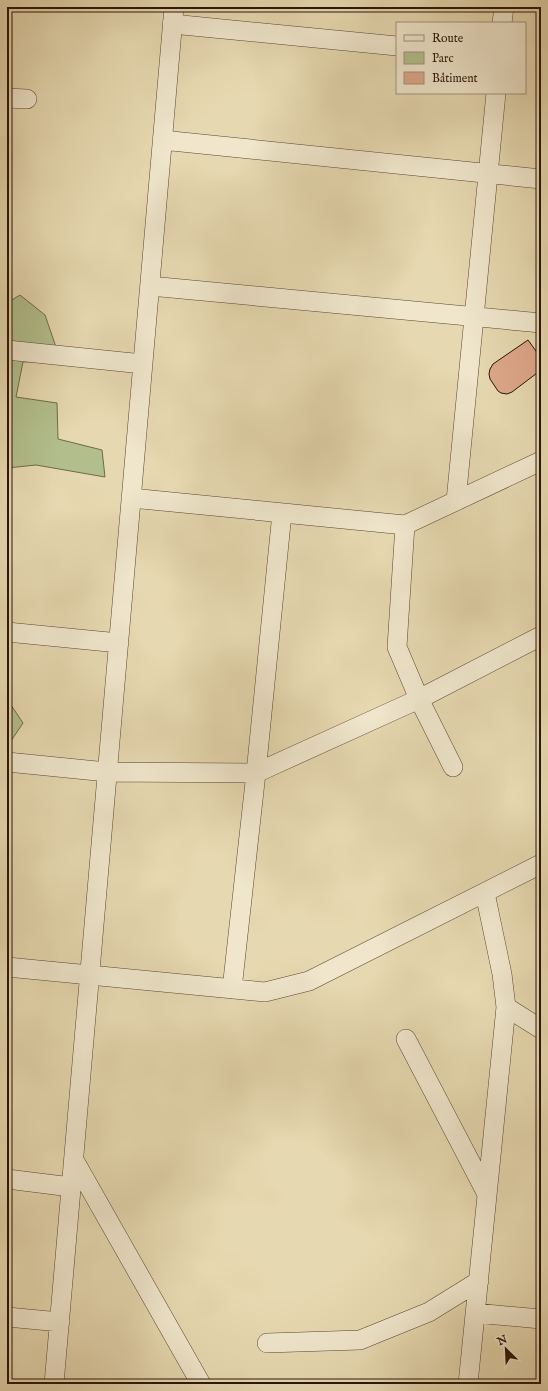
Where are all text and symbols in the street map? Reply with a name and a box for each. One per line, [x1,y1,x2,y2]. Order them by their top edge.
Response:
legend [396,22,526,94]
text: Route [432,31,464,46]
text: Parc [432,51,454,66]
text: Bâtiment [432,71,478,86]
north arrow [486,1329,526,1369]
text: N [494,1332,510,1350]

